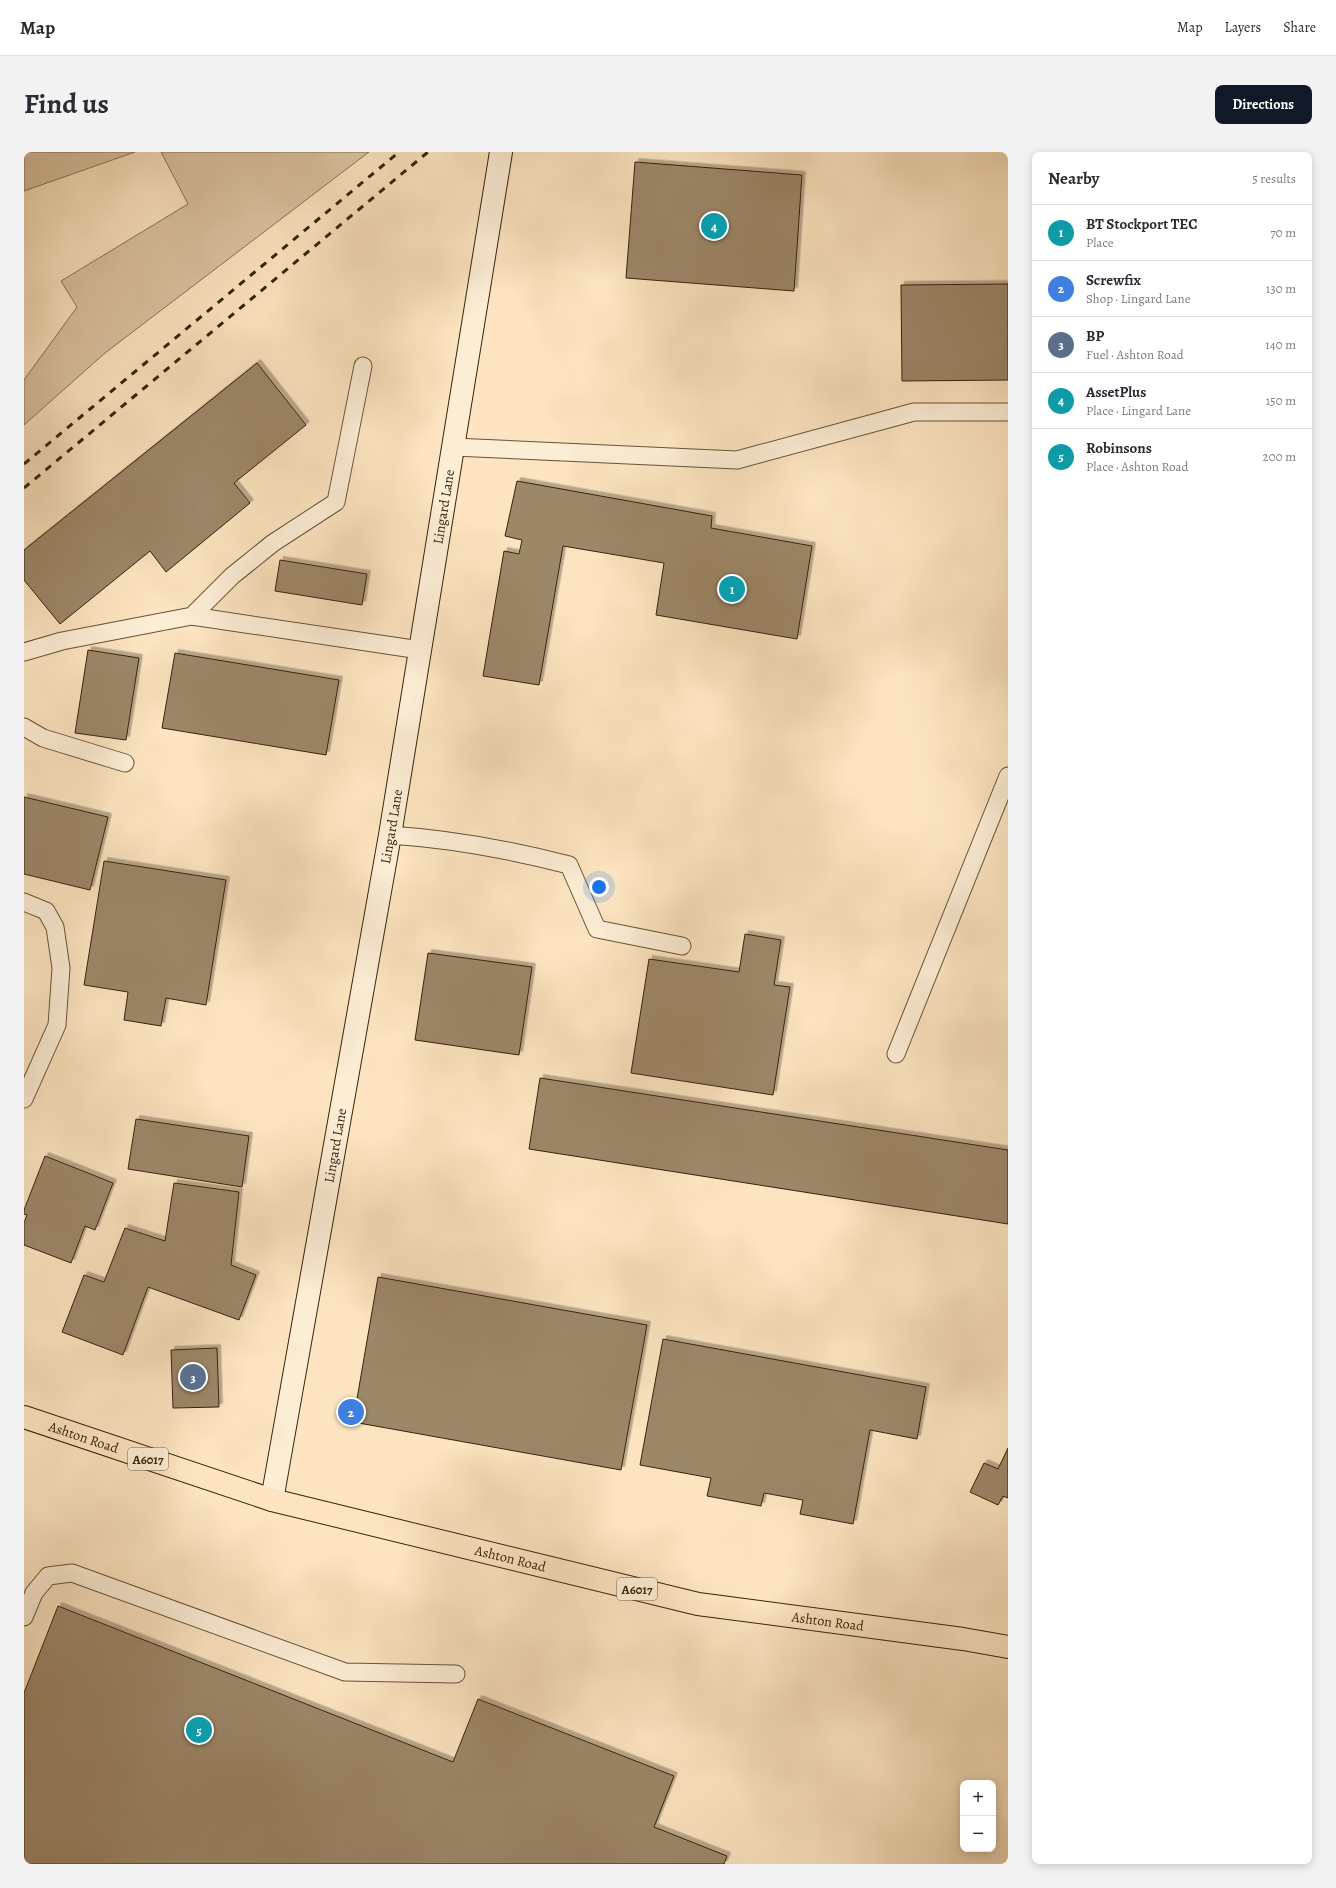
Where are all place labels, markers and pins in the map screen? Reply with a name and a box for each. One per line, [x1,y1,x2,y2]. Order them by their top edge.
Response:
pin: 4 [701,211,727,241]
pin: 1 [719,574,745,604]
pin: 3 [180,1362,206,1392]
pin: 2 [338,1397,364,1427]
pin: 5 [186,1715,212,1745]

